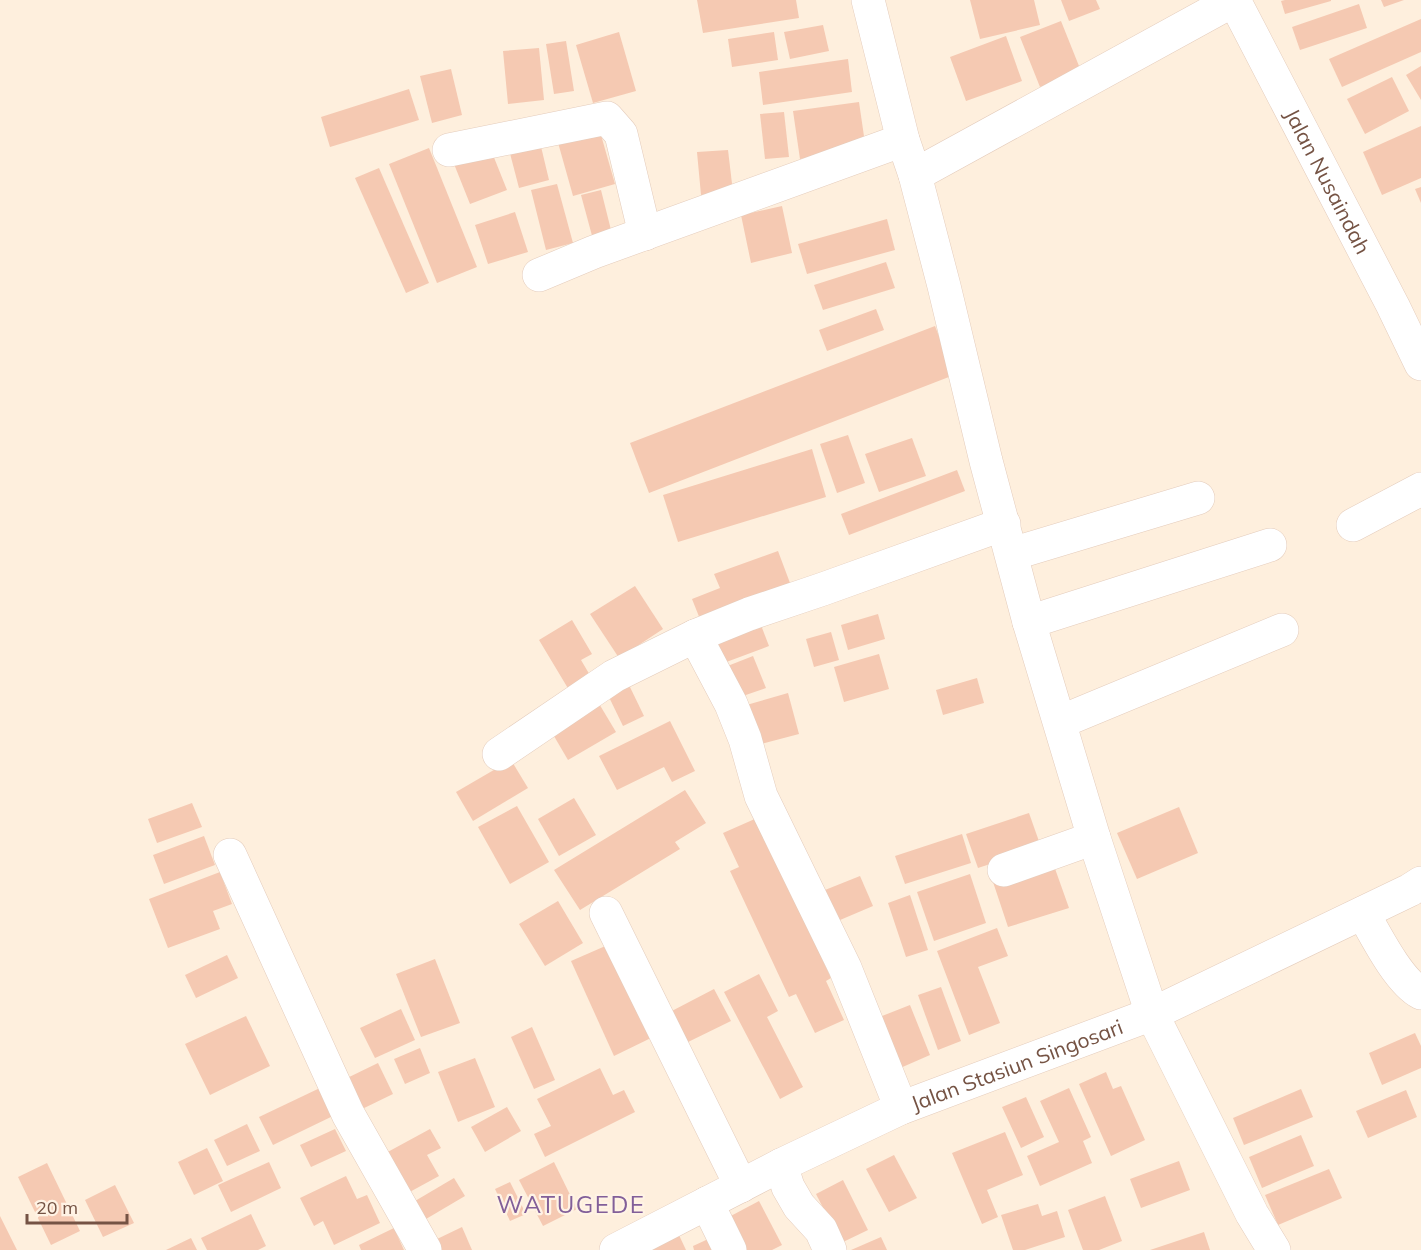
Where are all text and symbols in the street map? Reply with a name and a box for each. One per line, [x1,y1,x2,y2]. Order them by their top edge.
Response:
street label: Jalan Nusaindah [1279,104,1377,258]
street label: Jalan Stasiun Singosari [907,1013,1126,1116]
scale bar [27,1187,128,1225]
district label: WATUGEDE [497,1189,645,1219]
text: 20 m [36,1196,78,1219]

